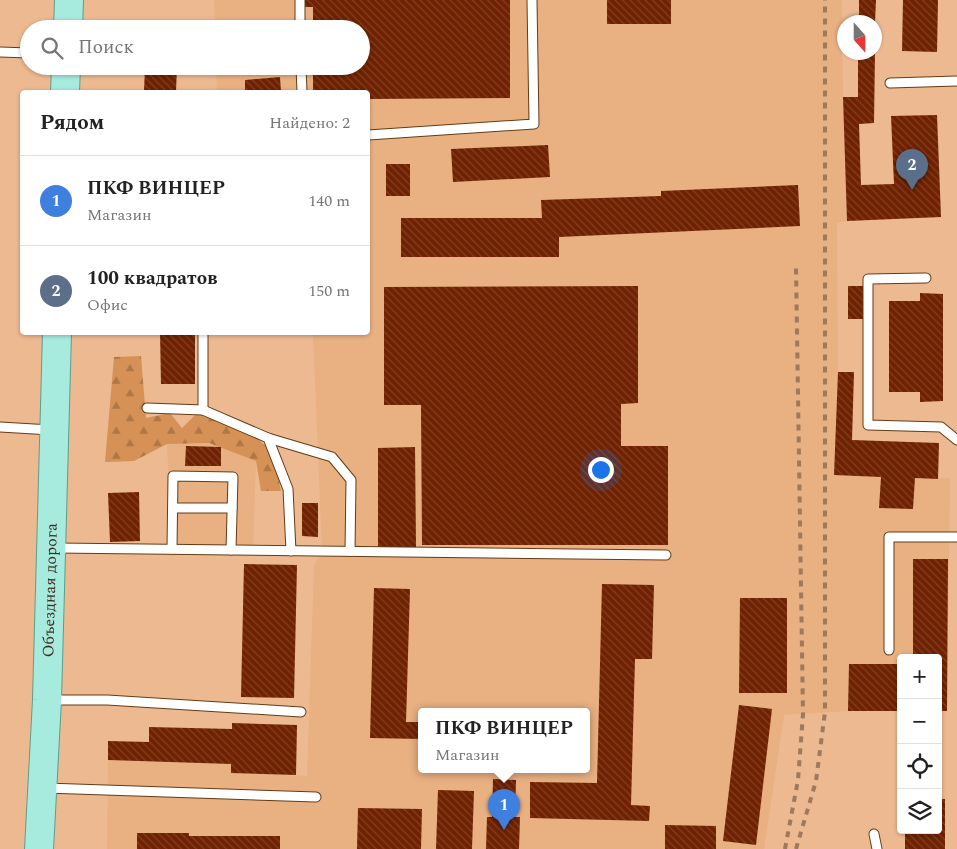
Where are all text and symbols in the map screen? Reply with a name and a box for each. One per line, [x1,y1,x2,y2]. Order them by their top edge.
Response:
north arrow [837,15,882,60]
search box [20,20,370,75]
text: Поиск [78,33,134,62]
icon: search [38,34,66,62]
text: Рядом [40,107,104,139]
text: Найдено: 2 [269,111,350,135]
pin: 2 [896,149,928,190]
text: ПКФ ВИНЦЕР [87,174,225,203]
text: 1 [52,189,60,213]
text: 140 m [308,189,350,213]
text: Магазин [87,203,151,227]
text: 100 квадратов [87,264,217,293]
text: 2 [52,279,60,303]
text: 150 m [308,279,350,303]
text: Офис [87,293,128,317]
your location [588,457,614,483]
street label: Объездная дорога [36,523,64,658]
map controls [897,654,942,834]
button: + [897,654,942,699]
button: − [897,699,942,744]
popup [418,708,590,773]
text: ПКФ ВИНЦЕР [435,714,573,743]
text: Магазин [435,743,499,767]
button: locate [897,744,942,789]
pin: 1 [488,789,520,830]
button: layers [897,789,942,834]

